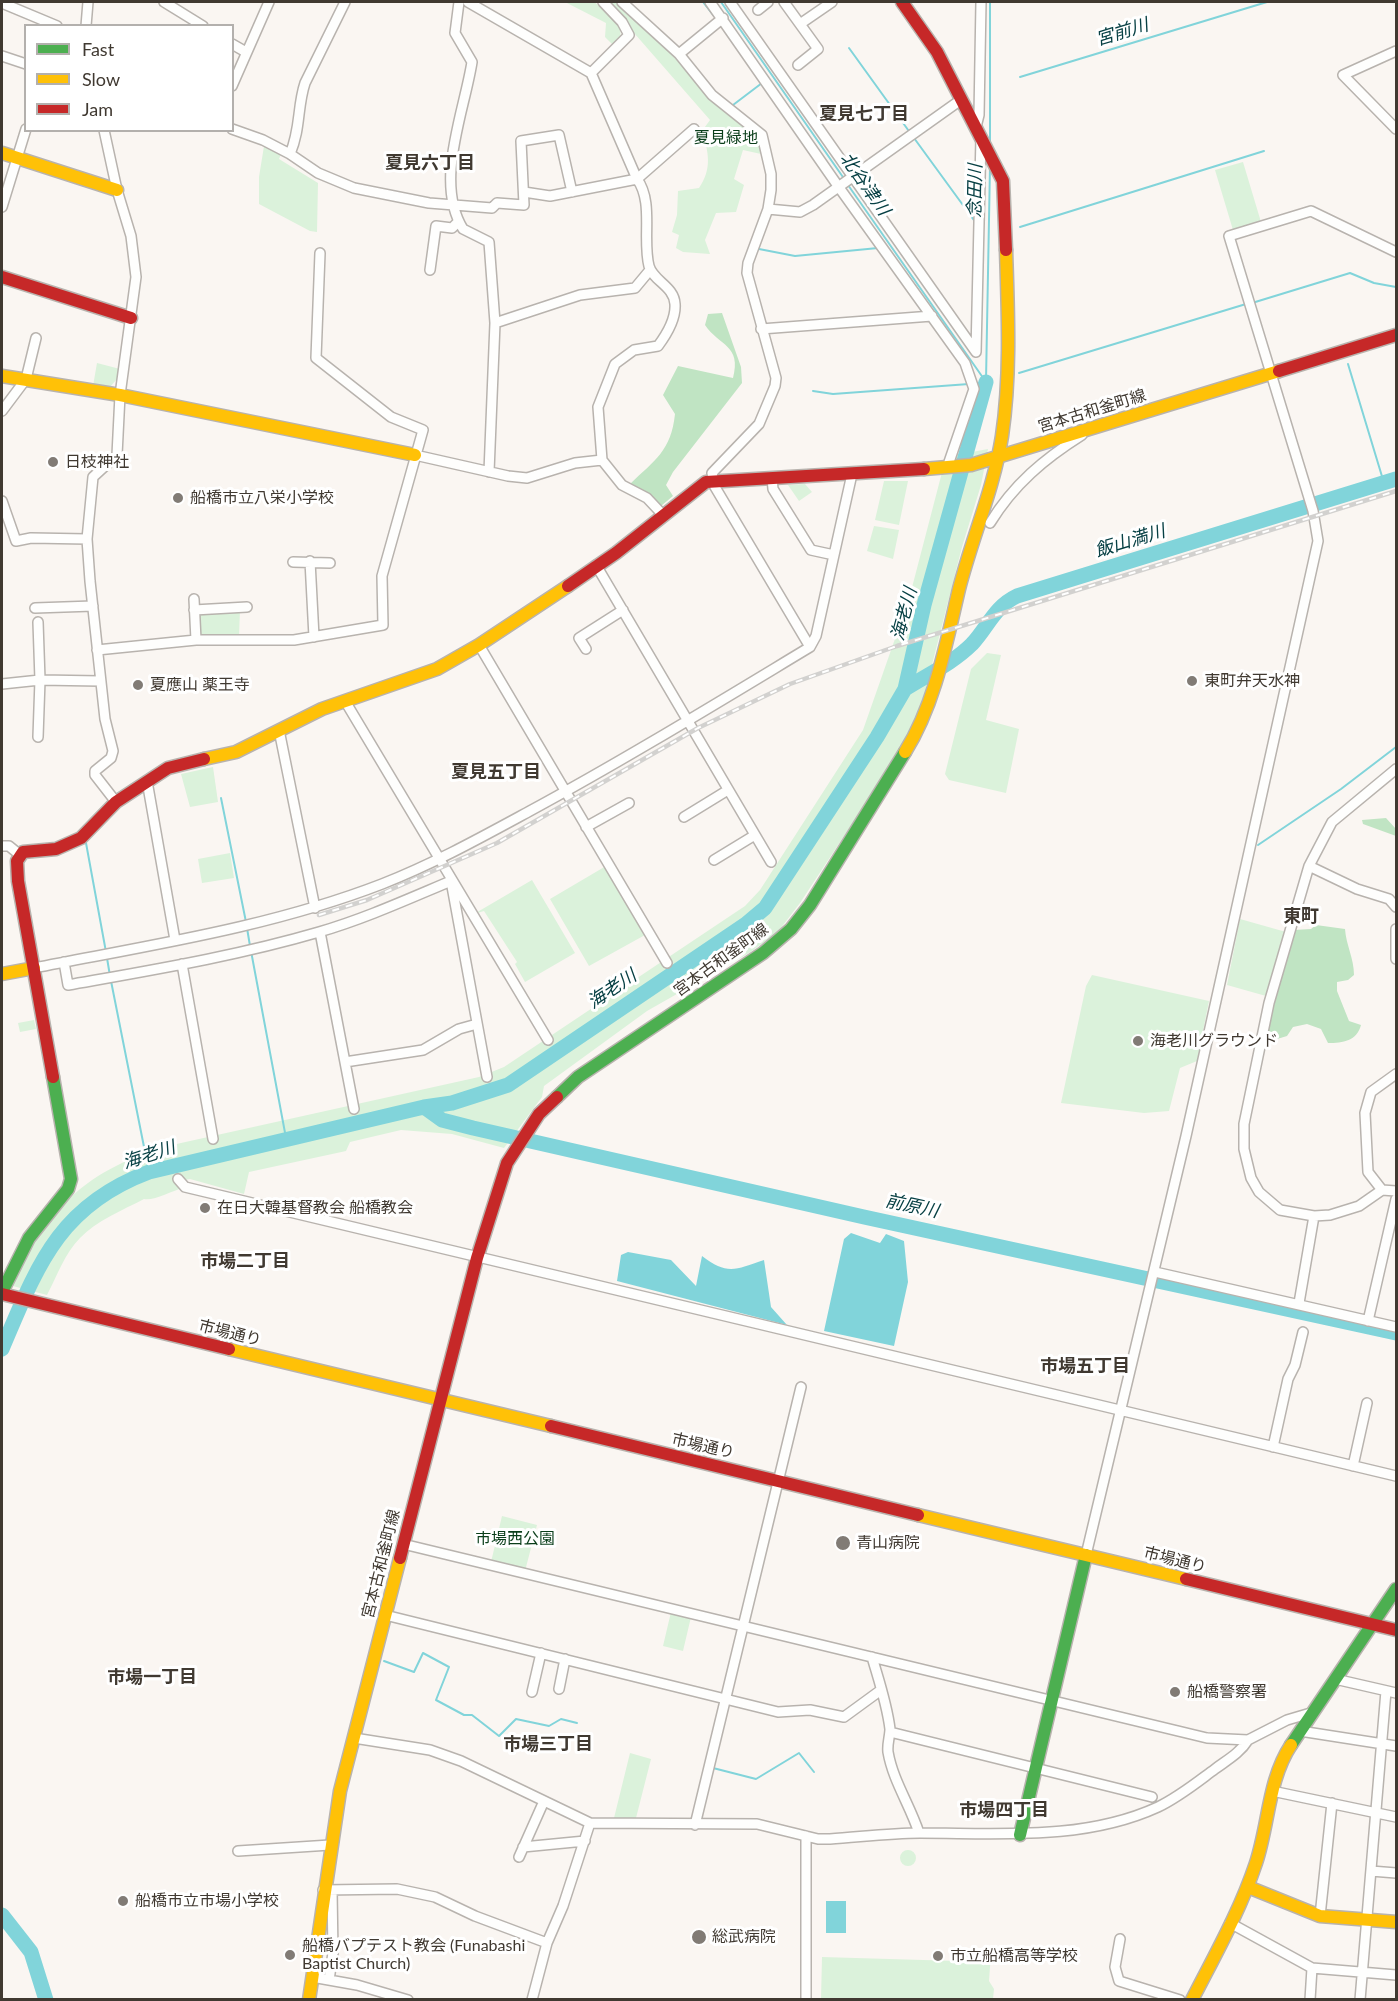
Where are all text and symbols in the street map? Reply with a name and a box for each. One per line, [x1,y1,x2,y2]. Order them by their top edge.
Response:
water label: 宮前川 [1093,14,1151,50]
legend [24,24,234,132]
text: Fast [82,38,114,60]
text: Slow [82,68,120,90]
text: Jam [82,98,113,120]
district label: 夏見七丁目 [819,103,909,125]
park label: 夏見緑地 [694,128,758,148]
water label: 北谷津川 [836,148,894,220]
district label: 夏見六丁目 [385,152,475,174]
water label: 念田川 [964,164,986,218]
street label: 宮本古和釜町線 [1036,385,1148,437]
place label: 日枝神社 [65,452,129,472]
marker: 日枝神社 [46,455,60,469]
place label: 船橋市立八栄小学校 [190,488,334,508]
marker: 船橋市立八栄小学校 [171,491,185,505]
water label: 飯山満川 [1092,520,1168,562]
water label: 海老川 [887,585,921,643]
place label: 東町弁天水神 [1204,671,1300,691]
marker: 東町弁天水神 [1185,674,1199,688]
place label: 夏應山 薬王寺 [150,675,250,695]
marker: 夏應山 薬王寺 [131,678,145,692]
district label: 夏見五丁目 [451,761,541,783]
district label: 東町 [1283,905,1319,927]
street label: 宮本古和釜町線 [670,919,772,1001]
water label: 海老川 [584,965,640,1013]
place label: 海老川グラウンド [1150,1031,1278,1051]
marker: 海老川グラウンド [1131,1034,1145,1048]
water label: 海老川 [120,1136,178,1174]
water label: 前原川 [883,1190,941,1222]
place label: 在日大韓基督教会 船橋教会 [217,1198,413,1218]
marker: 在日大韓基督教会 船橋教会 [198,1201,212,1215]
district label: 市場二丁目 [200,1250,290,1272]
street label: 市場通り [197,1316,263,1350]
district label: 市場五丁目 [1040,1355,1130,1377]
street label: 市場通り [670,1429,736,1463]
street label: 宮本古和釜町線 [358,1507,404,1621]
park label: 市場西公園 [475,1529,555,1549]
place label: 青山病院 [856,1533,920,1553]
marker: 青山病院 [834,1534,852,1552]
street label: 市場通り [1142,1543,1208,1577]
district label: 市場一丁目 [107,1666,197,1688]
place label: 船橋警察署 [1187,1682,1267,1702]
marker: 船橋警察署 [1168,1685,1182,1699]
district label: 市場三丁目 [503,1733,593,1755]
district label: 市場四丁目 [959,1799,1049,1821]
place label: 船橋市立市場小学校 [135,1891,279,1911]
marker: 船橋市立市場小学校 [116,1894,130,1908]
place label: 総武病院 [712,1927,776,1947]
marker: 総武病院 [690,1928,708,1946]
place label: 船橋バプテスト教会 (Funabashi Baptist Church) [302,1936,525,1974]
place label: 市立船橋高等学校 [950,1946,1078,1966]
marker: 船橋バプテスト教会 (Funabashi Baptist Church) [283,1948,297,1962]
marker: 市立船橋高等学校 [931,1949,945,1963]

